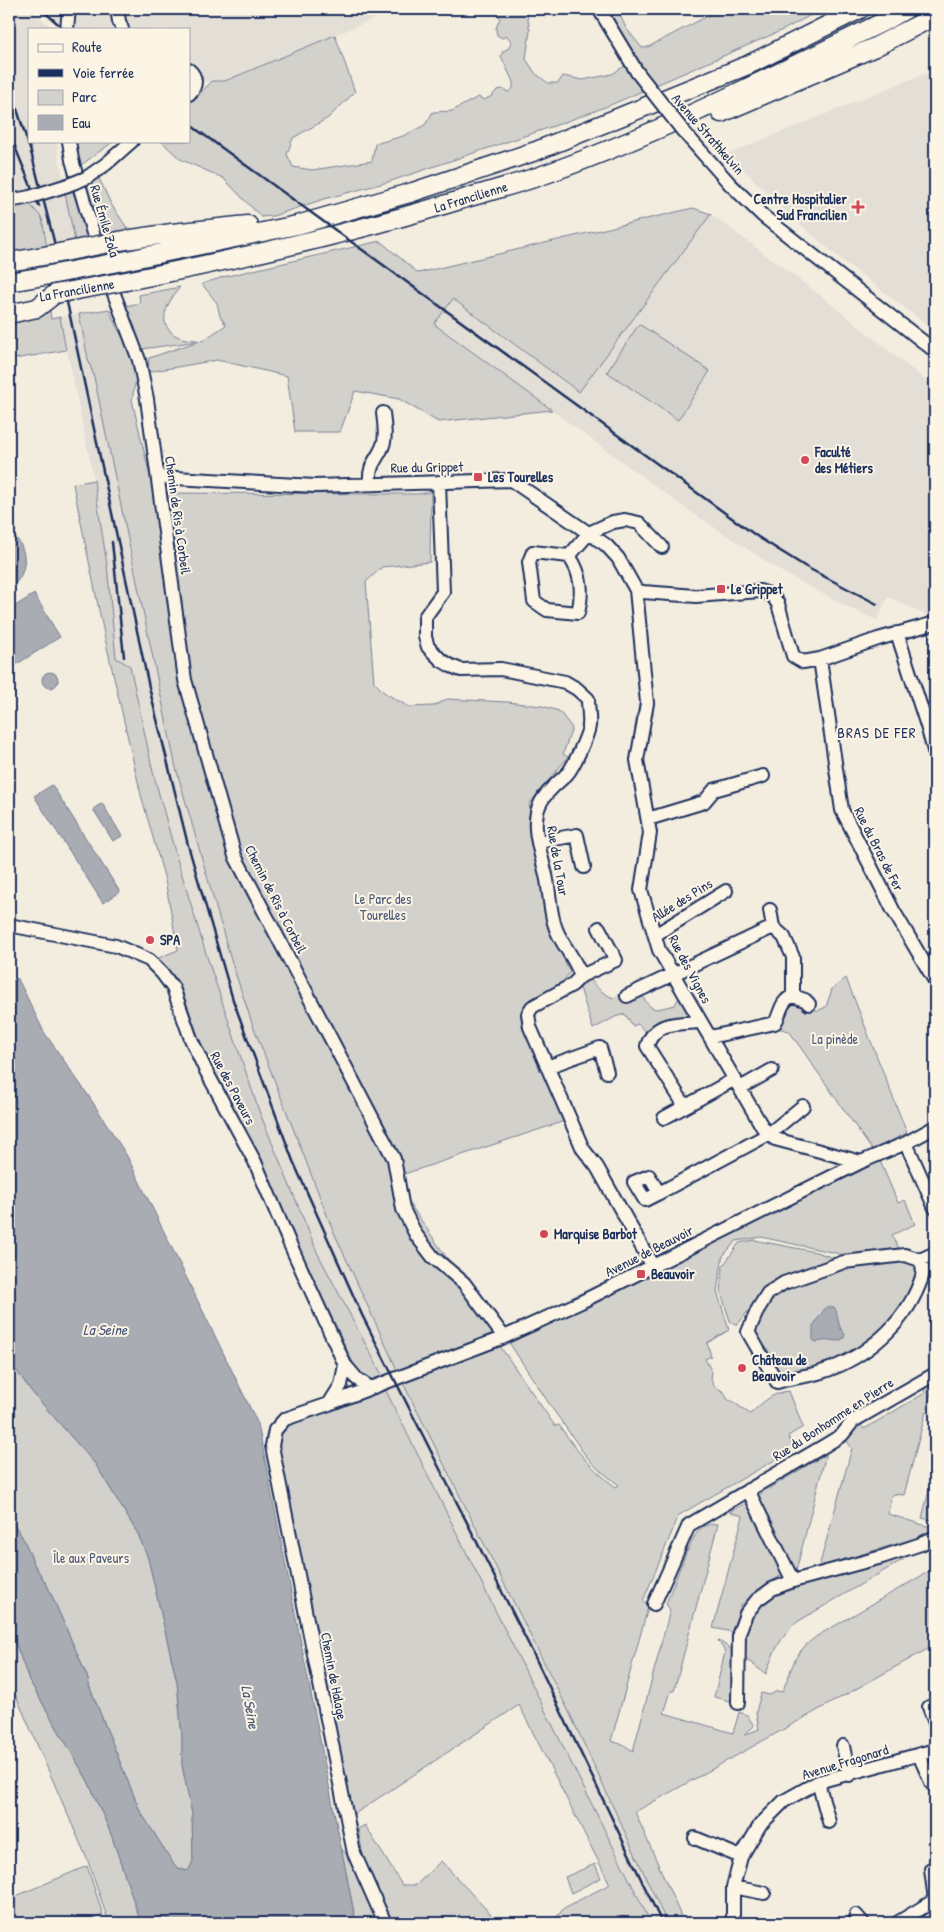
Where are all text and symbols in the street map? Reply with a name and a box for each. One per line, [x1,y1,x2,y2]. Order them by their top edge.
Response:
legend [28,28,190,142]
text: Route [72,36,102,57]
text: Voie ferrée [72,62,134,83]
text: Parc [72,86,97,107]
street label: Avenue Strathkelvin [668,89,749,178]
text: Eau [72,112,91,133]
street label: La Francilienne [432,176,510,217]
street label: Rue Émile Zola [86,183,125,260]
place label: Centre Hospitalier Sud Francilien [754,189,848,224]
marker: Centre Hospitalier Sud Francilien [851,200,865,214]
street label: La Francilienne [38,274,116,305]
place label: Faculté des Métiers [814,442,873,477]
marker: Faculté des Métiers [799,454,811,466]
street label: Chemin de Ris à Corbeil [161,455,196,576]
street label: Rue du Grippet [391,456,464,478]
place label: Les Tourelles [488,467,554,486]
marker: Les Tourelles [472,471,484,483]
place label: Le Grippet [731,579,784,600]
marker: Le Grippet [715,583,727,595]
district label: BRAS DE FER [837,722,917,743]
street label: Rue du Bras de Fer [850,803,909,895]
street label: Rue de la Tour [543,824,574,898]
street label: Chemin de Ris à Corbeil [241,841,312,956]
street label: Allée des Pins [648,873,716,926]
park label: Le Parc des Tourelles [355,889,411,924]
place label: SPA [160,930,180,949]
street label: Rue des Vignes [664,931,716,1007]
marker: SPA [144,934,156,946]
park label: La pinède [812,1029,858,1049]
street label: Rue des Paveurs [206,1048,261,1128]
street label: Avenue de Beauvoir [602,1222,696,1280]
place label: Marquise Barbot [554,1224,638,1245]
marker: Marquise Barbot [538,1228,550,1240]
place label: Beauvoir [651,1266,695,1282]
marker: Beauvoir [635,1268,647,1280]
water label: La Seine [83,1319,128,1340]
place label: Château de Beauvoir [752,1350,807,1385]
marker: Château de Beauvoir [736,1362,748,1374]
street label: Rue du Bonhomme en Pierre [769,1372,897,1465]
park label: Île aux Paveurs [52,1548,129,1567]
street label: Chemin de Halage [316,1631,352,1722]
water label: La Seine [236,1683,265,1731]
street label: Avenue Fragonard [799,1739,891,1785]

